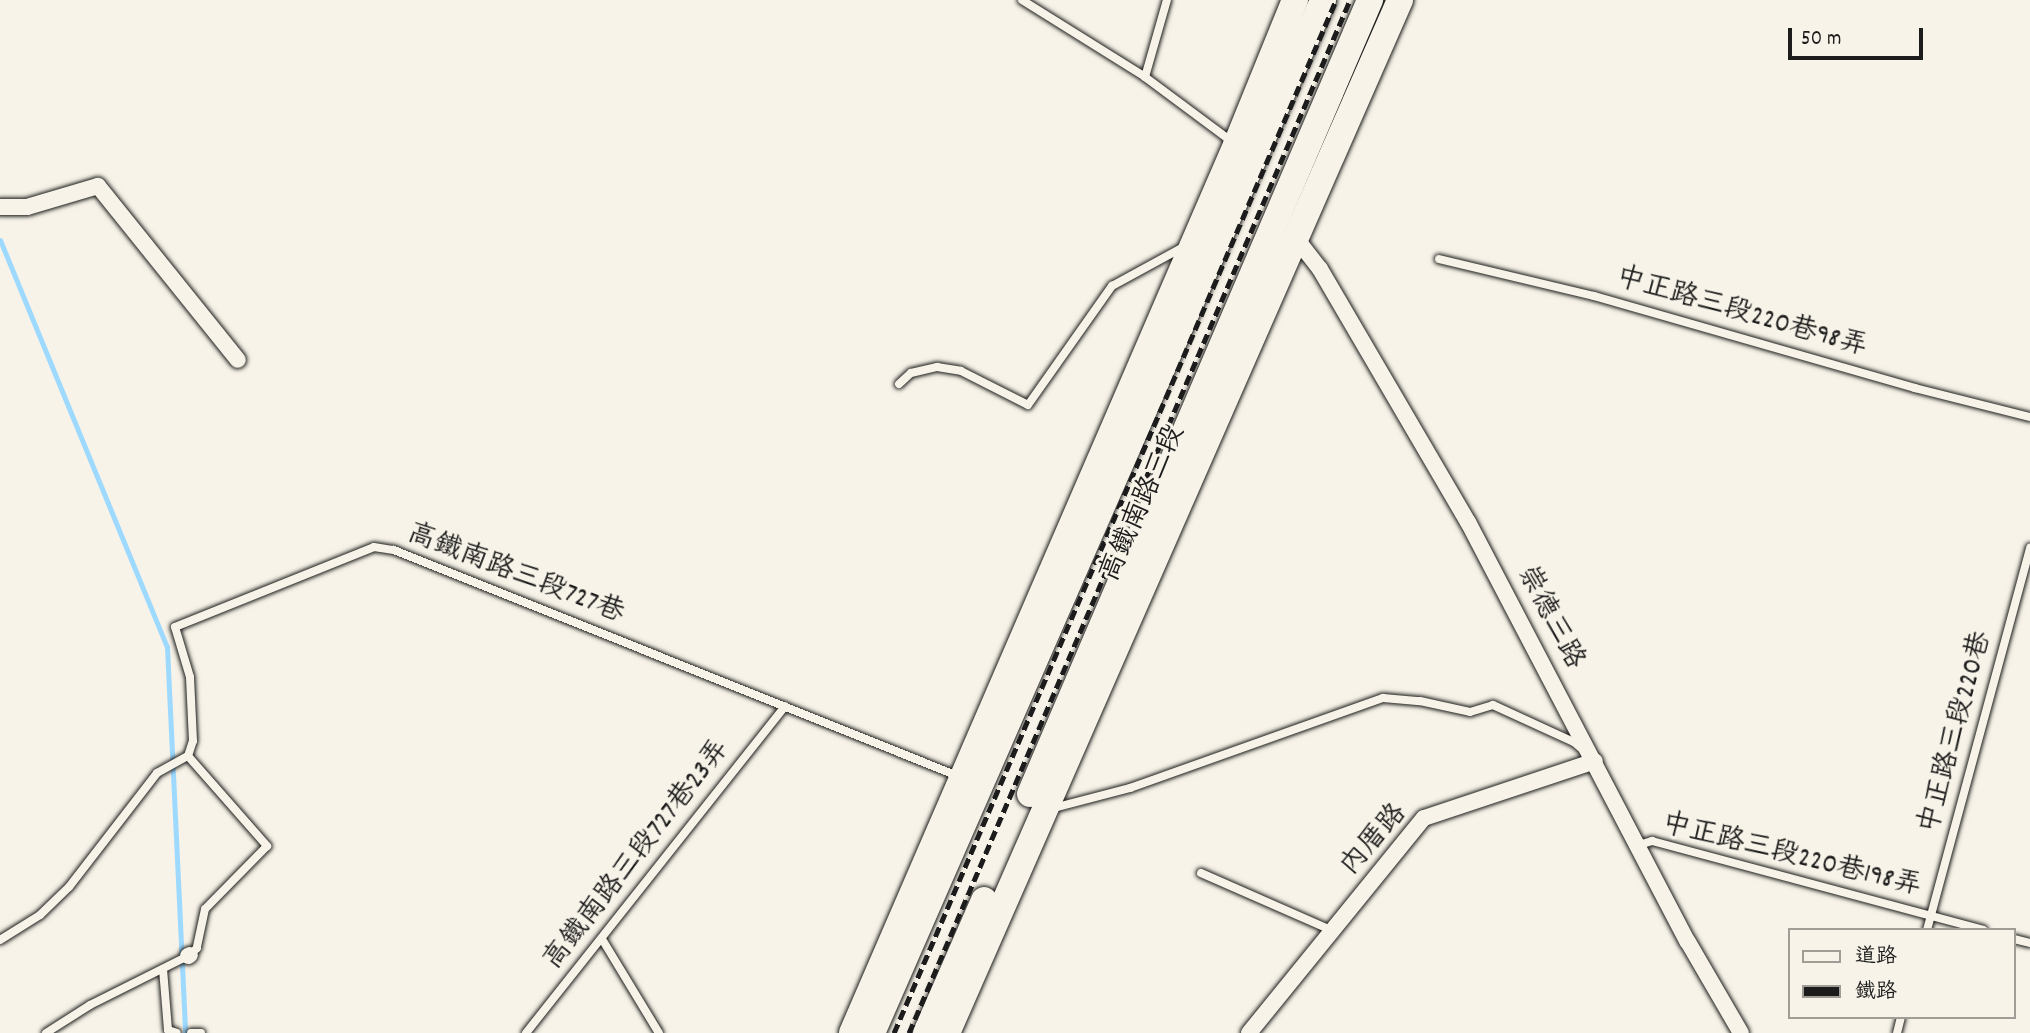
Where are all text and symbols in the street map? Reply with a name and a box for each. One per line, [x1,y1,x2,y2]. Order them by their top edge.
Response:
scale bar [1792,14,1927,58]
text: 50 m [1801,25,1841,55]
street label: 中正路三段220巷98弄 [1612,262,1870,366]
street label: 高鐵南路三段 [1094,420,1194,588]
street label: 高鐵南路三段727巷 [402,518,628,632]
street label: 崇德三路 [1508,561,1590,675]
street label: 中正路三段220巷 [1914,628,2000,838]
street label: 高鐵南路三段727巷23弄 [538,734,738,978]
street label: 內厝路 [1335,798,1415,884]
street label: 中正路三段220巷198弄 [1658,809,1924,905]
legend [1788,928,2016,1019]
text: 道路 [1855,943,1897,973]
text: 鐵路 [1855,978,1897,1008]

